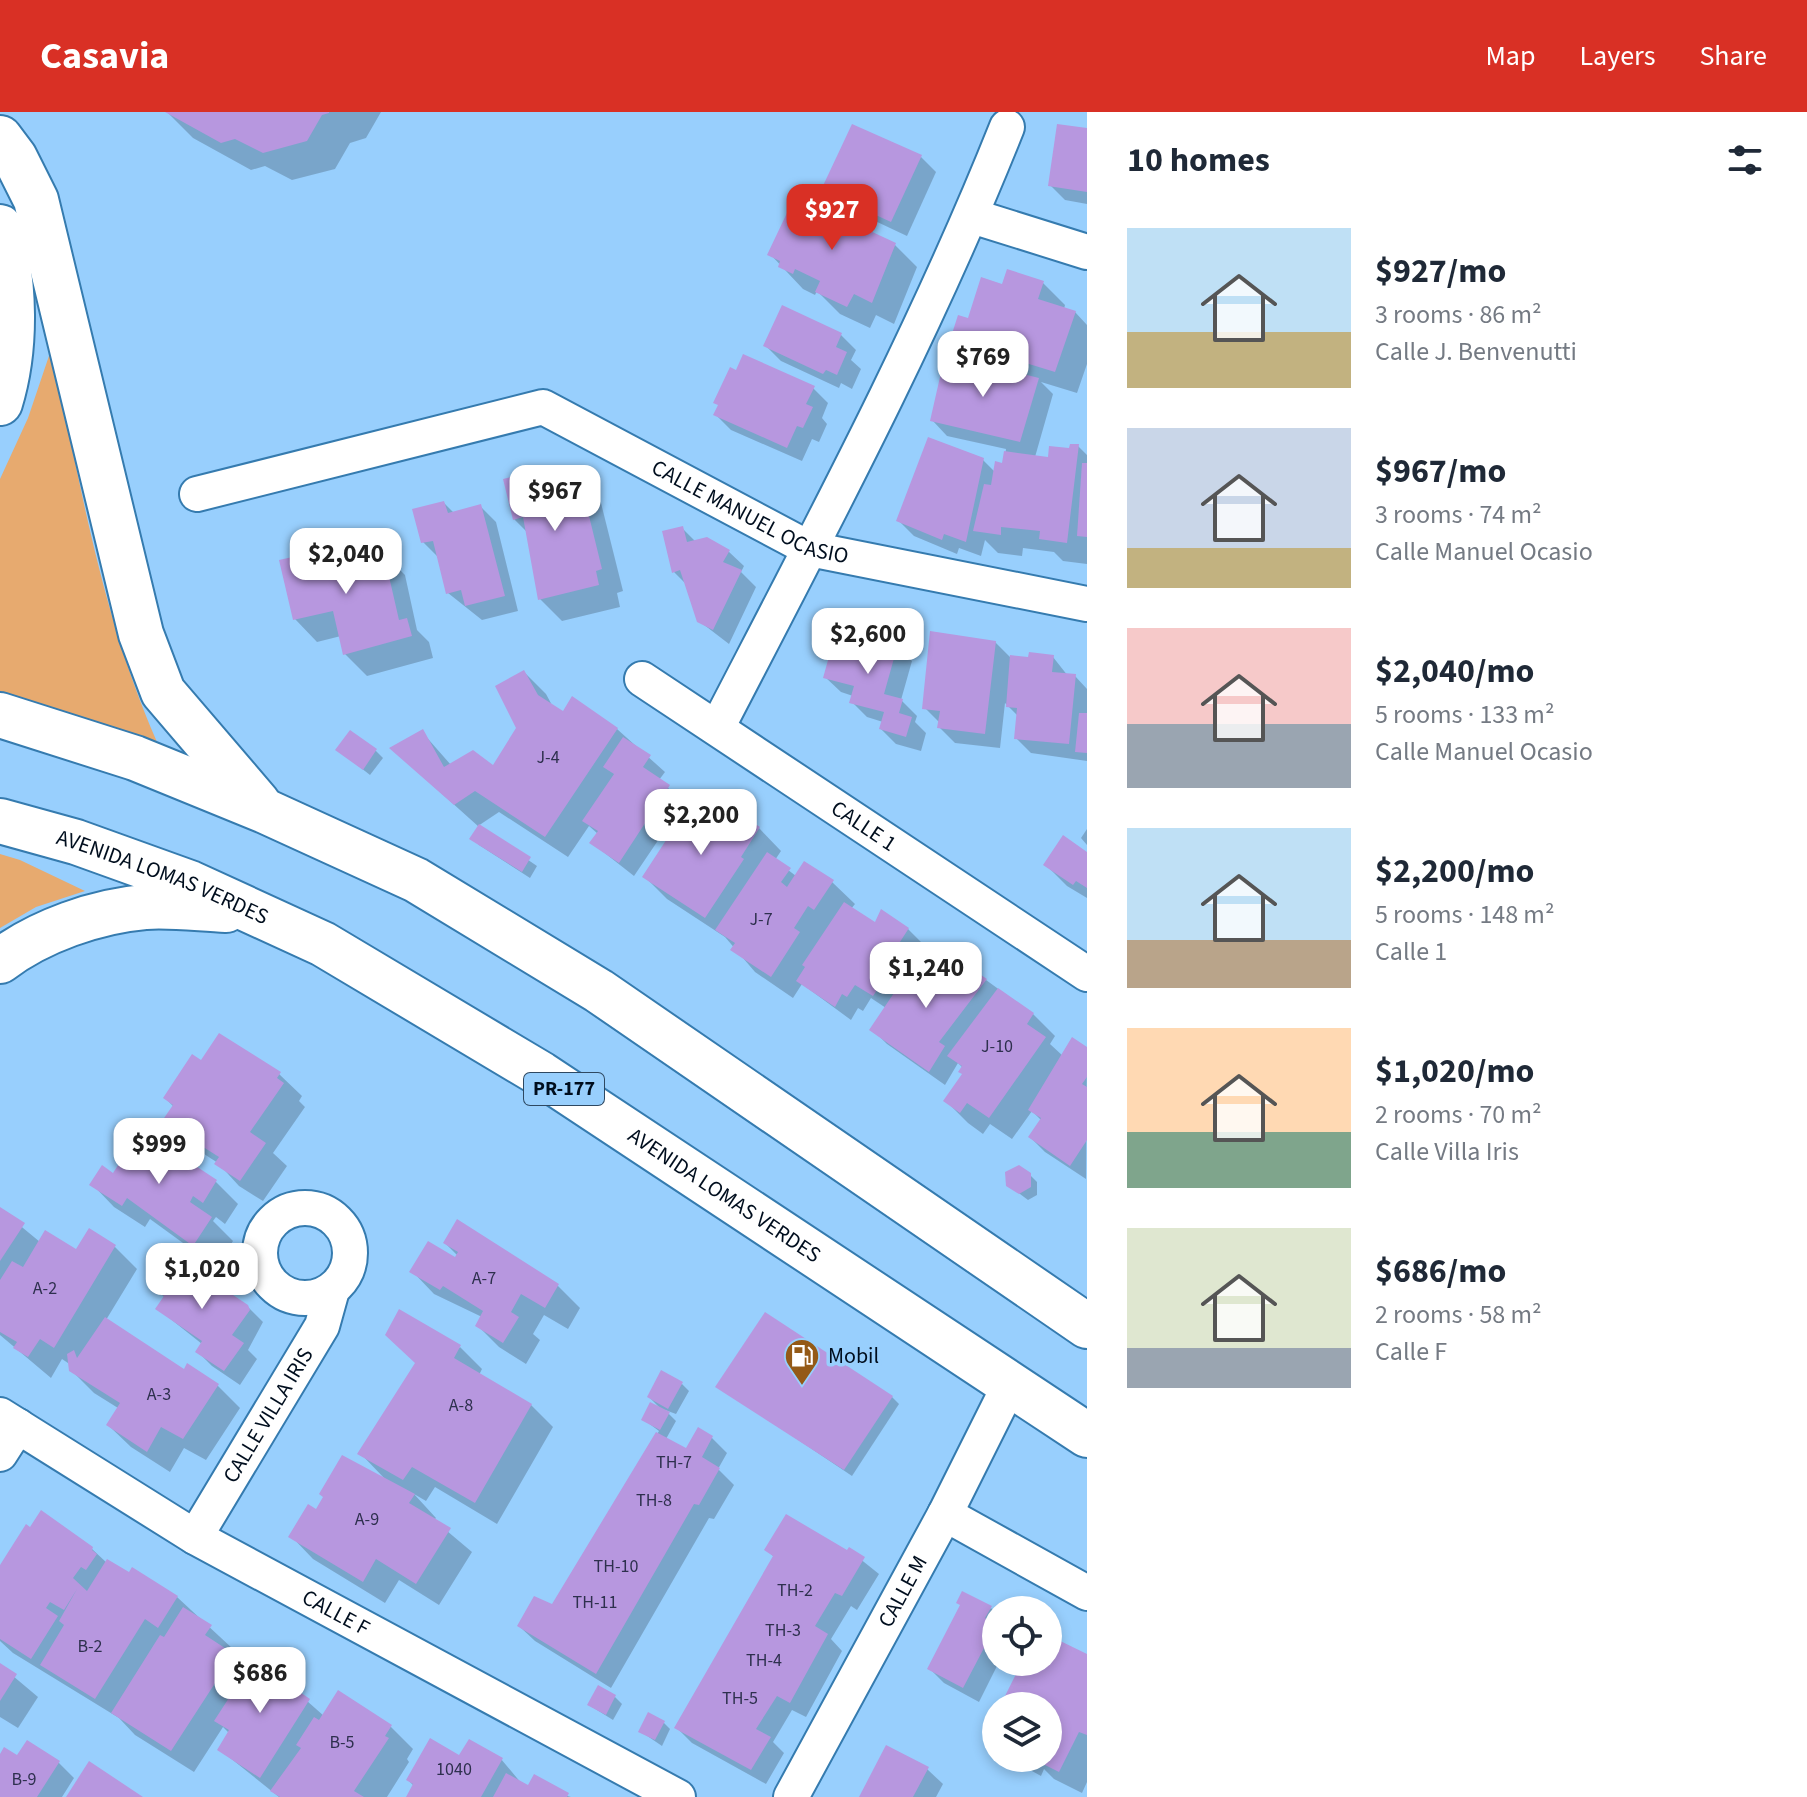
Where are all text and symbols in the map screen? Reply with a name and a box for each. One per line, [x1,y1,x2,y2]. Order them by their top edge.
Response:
text: Casavia [40,29,169,83]
text: Map [1485,36,1535,76]
text: Layers [1579,36,1655,76]
text: Share [1699,36,1767,76]
text: 10 homes [1127,136,1270,185]
icon: filters [1723,138,1767,182]
pin: $927 [785,184,879,252]
text: $927 [805,191,859,228]
text: $927/mo [1375,247,1506,296]
icon: home [1191,260,1287,356]
text: 3 rooms · 86 m² [1375,296,1542,333]
pin: $769 [936,331,1030,399]
text: Calle J. Benvenutti [1375,333,1577,370]
text: $769 [956,338,1010,375]
text: $967/mo [1375,447,1506,496]
street label: CALLE MANUEL OCASIO [646,452,851,572]
icon: home [1191,460,1287,556]
pin: $967 [508,465,602,533]
text: $967 [528,472,582,509]
text: 3 rooms · 74 m² [1375,496,1542,533]
pin: $2,040 [281,528,411,596]
text: Calle Manuel Ocasio [1375,533,1593,570]
text: $2,040 [308,535,384,572]
pin: $2,600 [803,608,933,676]
text: $2,600 [830,615,906,652]
text: $2,040/mo [1375,647,1535,696]
icon: home [1191,660,1287,756]
text: 5 rooms · 133 m² [1375,696,1554,733]
text: Calle Manuel Ocasio [1375,733,1593,770]
house number: J-4 [536,745,560,770]
pin: $2,200 [636,789,766,857]
street label: CALLE 1 [824,793,903,859]
text: $2,200 [663,796,739,833]
street label: AVENIDA LOMAS VERDES [53,821,274,933]
text: $2,200/mo [1375,847,1535,896]
icon: home [1191,860,1287,956]
text: 5 rooms · 148 m² [1375,896,1554,933]
house number: J-7 [749,907,773,932]
text: Calle 1 [1375,933,1447,970]
pin: $1,240 [861,942,991,1010]
text: $1,240 [888,949,964,986]
house number: J-10 [981,1034,1013,1059]
text: $1,020/mo [1375,1047,1535,1096]
icon: home [1191,1060,1287,1156]
road number: PR-177 [524,1073,604,1105]
text: 2 rooms · 70 m² [1375,1096,1542,1133]
pin: $999 [112,1118,206,1186]
street label: AVENIDA LOMAS VERDES [622,1120,827,1271]
text: $999 [132,1125,186,1162]
text: Calle Villa Iris [1375,1133,1519,1170]
pin: $1,020 [137,1243,267,1311]
text: $686/mo [1375,1247,1506,1296]
text: $1,020 [164,1250,240,1287]
icon: home [1191,1260,1287,1356]
house number: A-7 [472,1266,496,1291]
house number: A-2 [33,1276,57,1301]
text: 2 rooms · 58 m² [1375,1296,1542,1333]
text: Calle F [1375,1333,1447,1370]
fuel station icon: Mobil [783,1337,821,1387]
place label: Mobil [828,1340,879,1372]
street label: CALLE VILLA IRIS [215,1342,321,1489]
house number: A-3 [147,1382,171,1407]
house number: A-8 [449,1393,473,1418]
house number: TH-7 [656,1450,692,1475]
house number: TH-8 [636,1488,672,1513]
house number: A-9 [355,1507,379,1532]
street label: CALLE M [870,1550,936,1633]
house number: TH-10 [594,1554,638,1579]
house number: TH-2 [777,1578,813,1603]
street label: CALLE F [296,1581,376,1644]
house number: TH-11 [573,1590,617,1615]
map controls [982,1596,1062,1772]
button: locate [982,1596,1062,1676]
house number: TH-3 [765,1618,801,1643]
house number: B-2 [77,1634,103,1659]
pin: $686 [213,1647,307,1715]
house number: TH-4 [746,1648,782,1673]
text: $686 [233,1654,287,1691]
house number: TH-5 [722,1686,758,1711]
button: layers [982,1692,1062,1772]
house number: B-5 [329,1730,355,1755]
house number: 1040 [436,1757,472,1782]
house number: B-9 [11,1767,37,1792]

